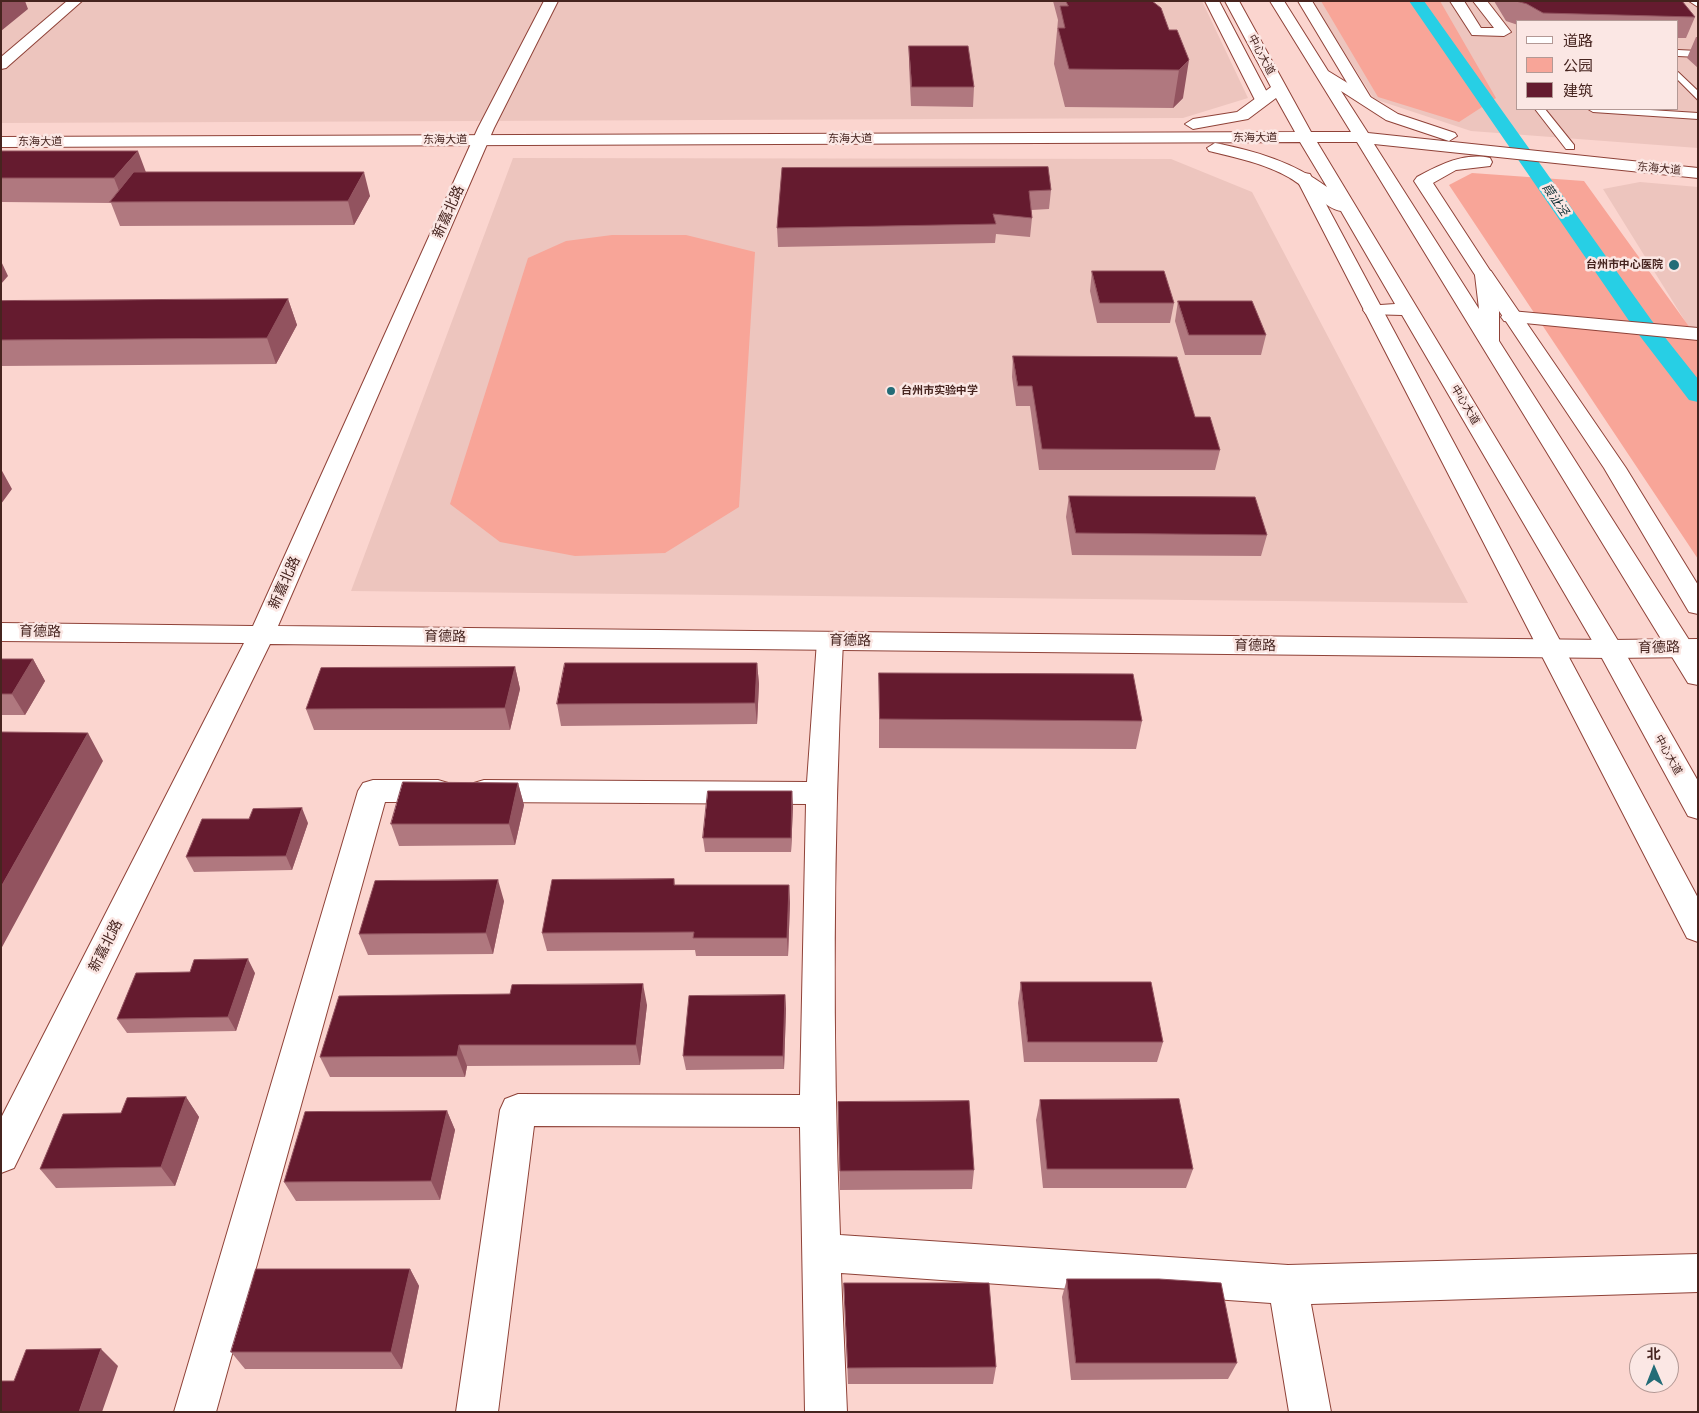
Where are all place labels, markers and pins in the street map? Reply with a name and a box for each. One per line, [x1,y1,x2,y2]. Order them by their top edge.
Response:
place label: 台州市中心医院 [1586,258,1663,272]
marker: 台州市中心医院 [1667,258,1681,272]
place label: 台州市实验中学 [901,384,978,398]
marker: 台州市实验中学 [885,385,897,397]

